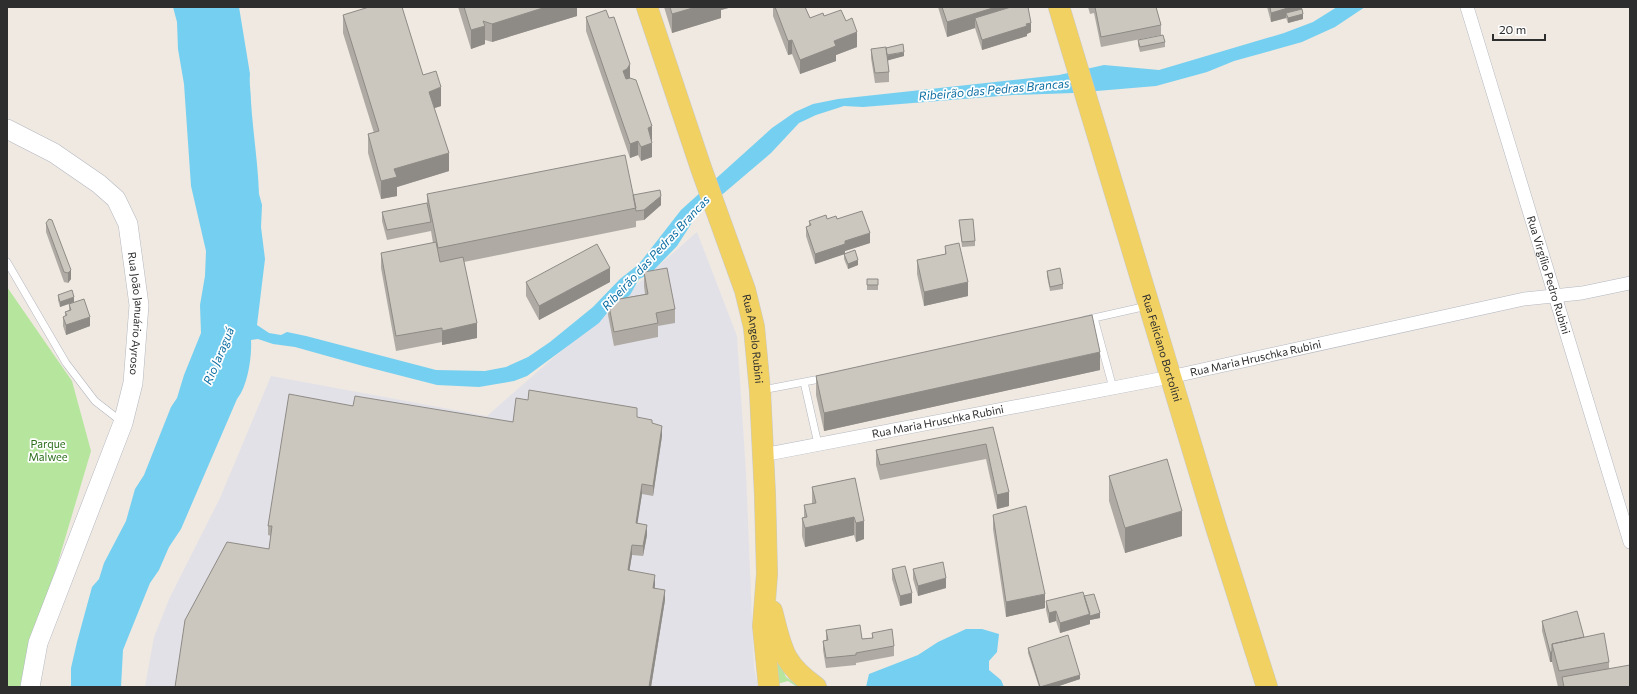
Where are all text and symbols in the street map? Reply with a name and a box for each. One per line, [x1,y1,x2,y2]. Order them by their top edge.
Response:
scale bar [1493,16,1545,42]
text: 20 m [1499,22,1526,36]
water label: Ribeirão das Pedras Brancas [918,75,1071,103]
water label: Ribeirão das Pedras Brancas [598,192,712,312]
street label: Rua Virgílio Pedro Rubini [1525,214,1573,336]
street label: Rua João Januário Ayroso [126,251,146,376]
street label: Rua Feliciano Bortolini [1140,292,1185,403]
street label: Rua Angelo Rubini [740,293,766,384]
water label: Rio Jaraguá [200,324,238,387]
street label: Rua Maria Hruschka Rubini [1189,337,1322,378]
street label: Rua Maria Hruschka Rubini [871,402,1005,440]
park label: Parque Malwee [28,437,68,463]

